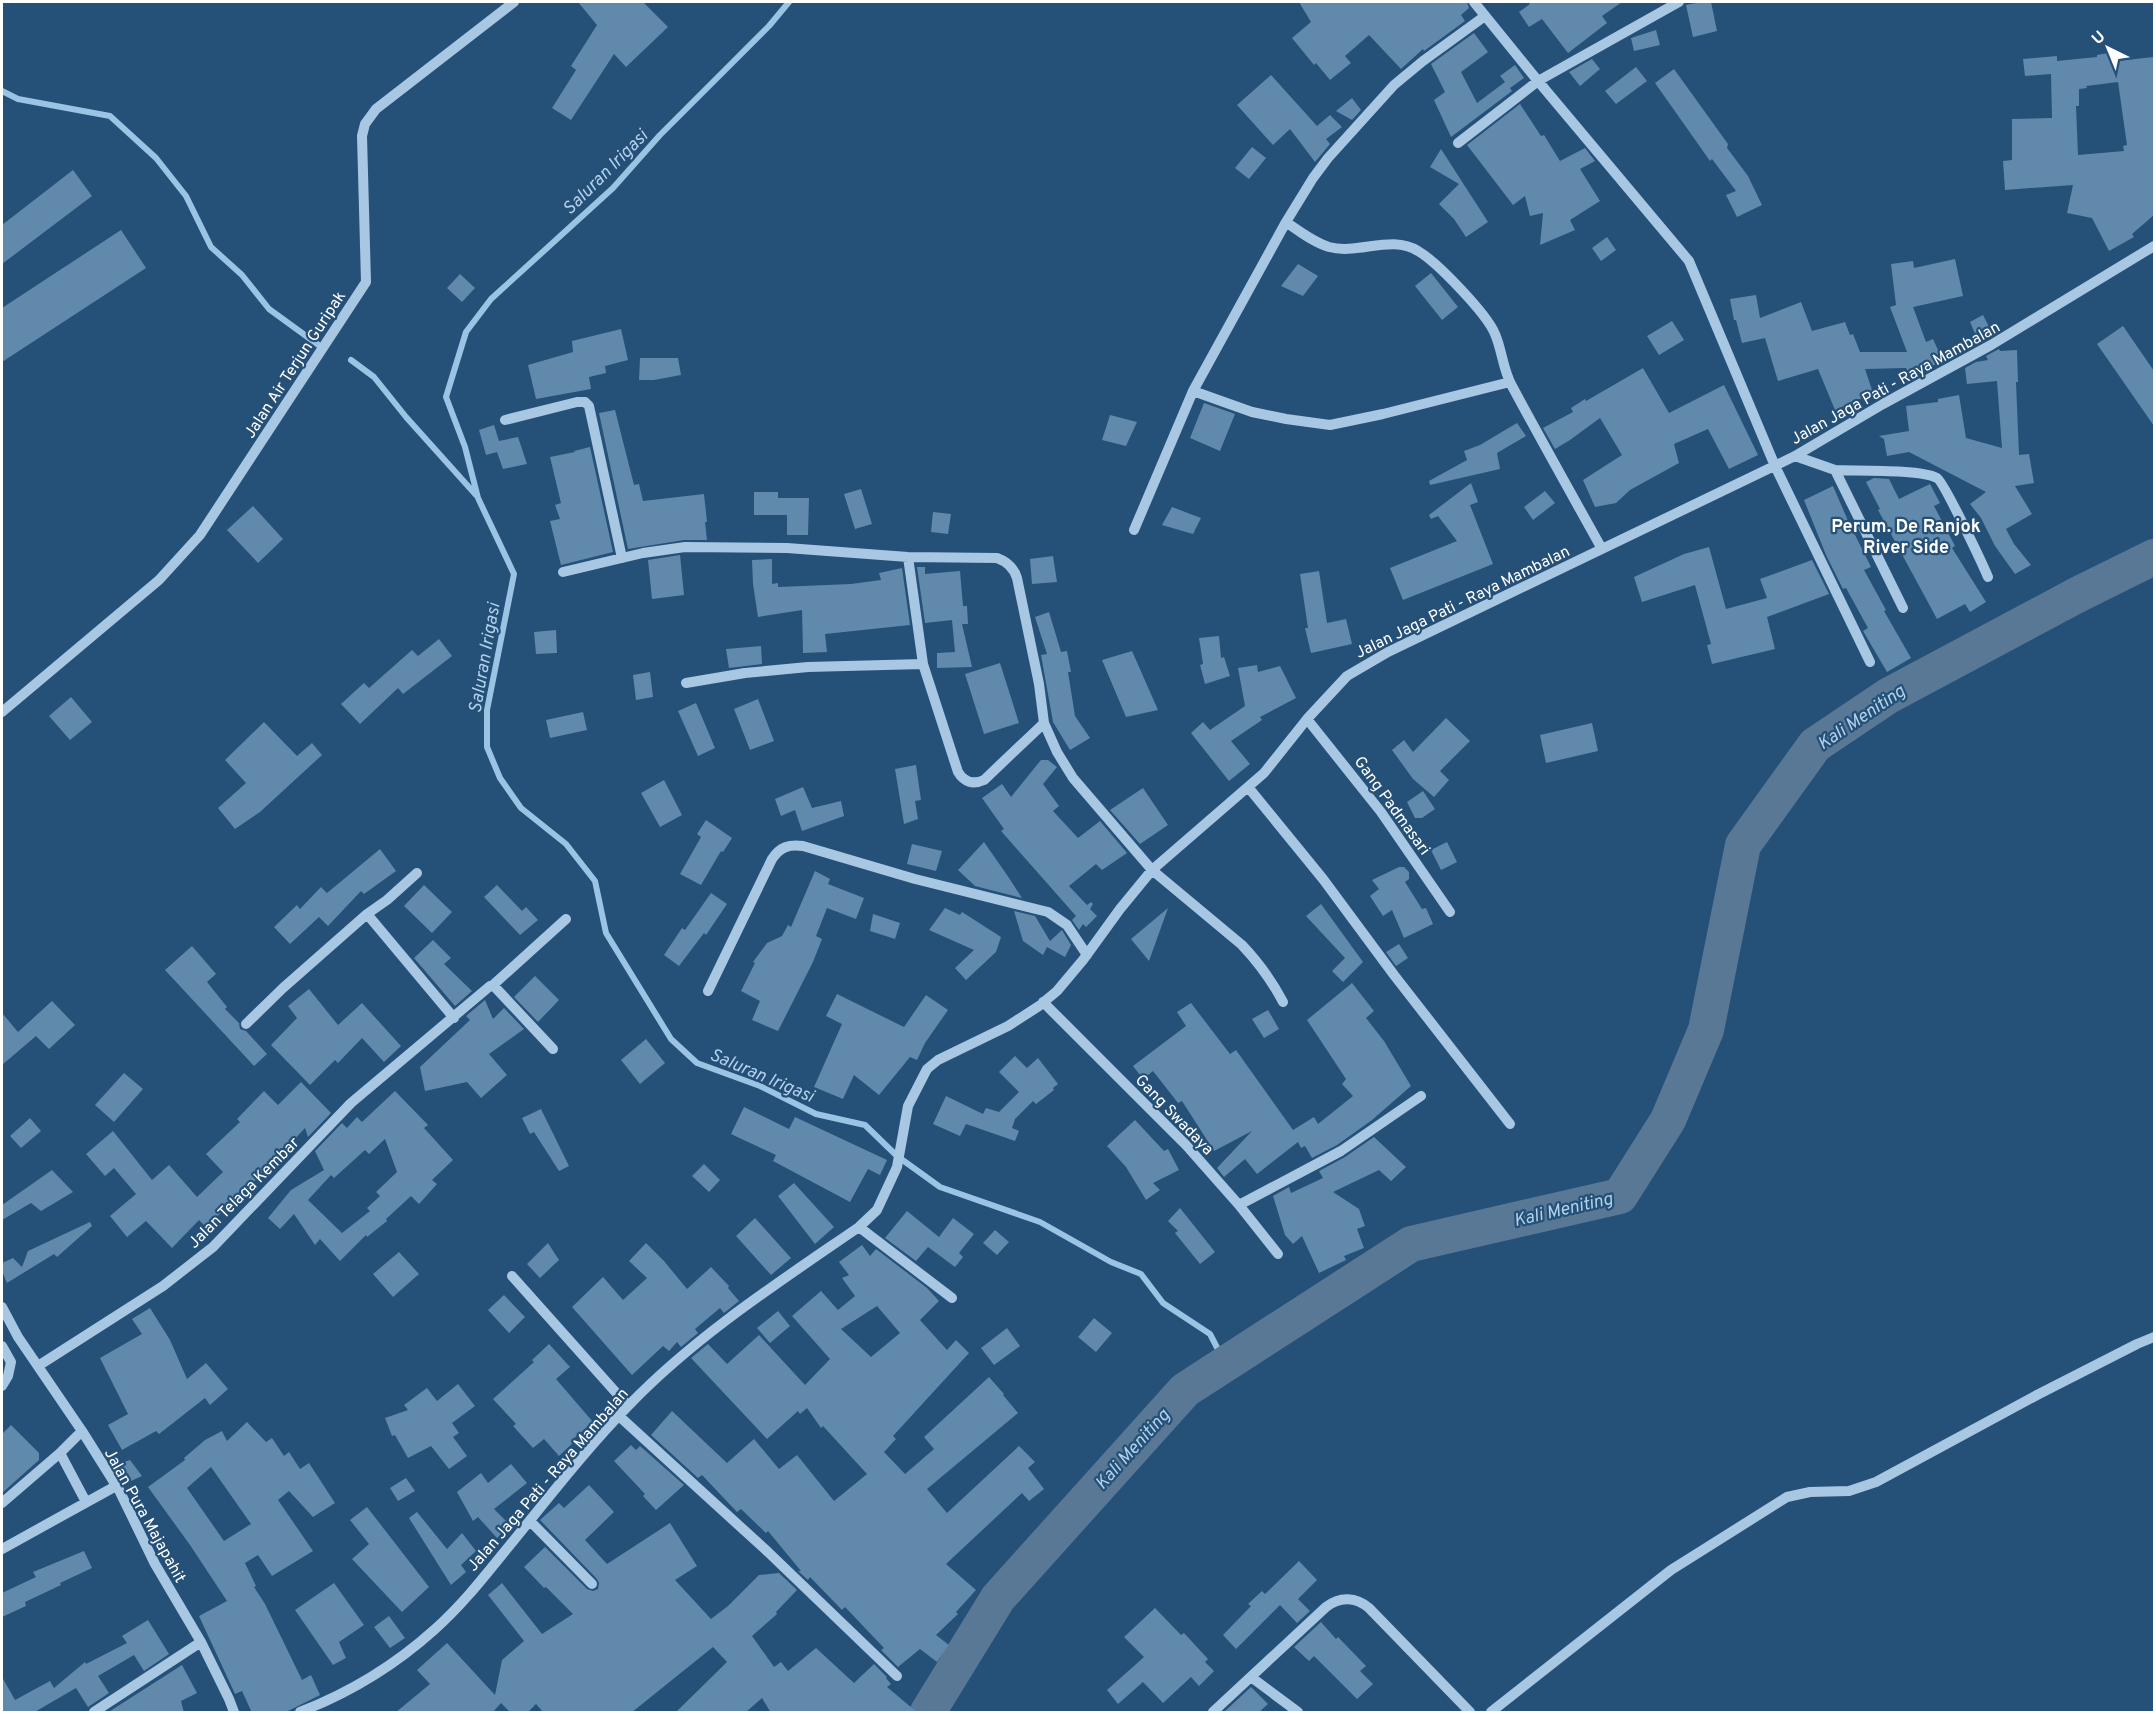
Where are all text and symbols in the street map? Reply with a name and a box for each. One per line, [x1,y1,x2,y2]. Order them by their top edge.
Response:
north arrow [2078,18,2138,78]
text: U [2088,27,2110,50]
water label: Saluran Irigasi [559,124,655,221]
street label: Jalan Air Terjun Guripak [241,288,351,443]
street label: Jalan Jaga Pati - Raya Mambalan [1788,318,2004,450]
district label: Perum. De Ranjok River Side [1831,516,1981,560]
street label: Jalan Jaga Pati - Raya Mambalan [1352,542,1573,664]
water label: Saluran Irigasi [464,600,507,715]
water label: Kali Meniting [1814,680,1910,756]
street label: Gang Padmasari [1349,753,1434,859]
water label: Saluran Irigasi [706,1044,819,1109]
street label: Gang Swadaya [1130,1071,1217,1160]
street label: Jalan Telaga Kembar [185,1134,304,1253]
water label: Kali Meniting [1512,1188,1615,1233]
street label: Jalan Jaga Pati - Raya Mambalan [463,1385,634,1576]
water label: Kali Meniting [1091,1405,1176,1495]
street label: Jalan Pura Majapahit [99,1445,189,1587]

